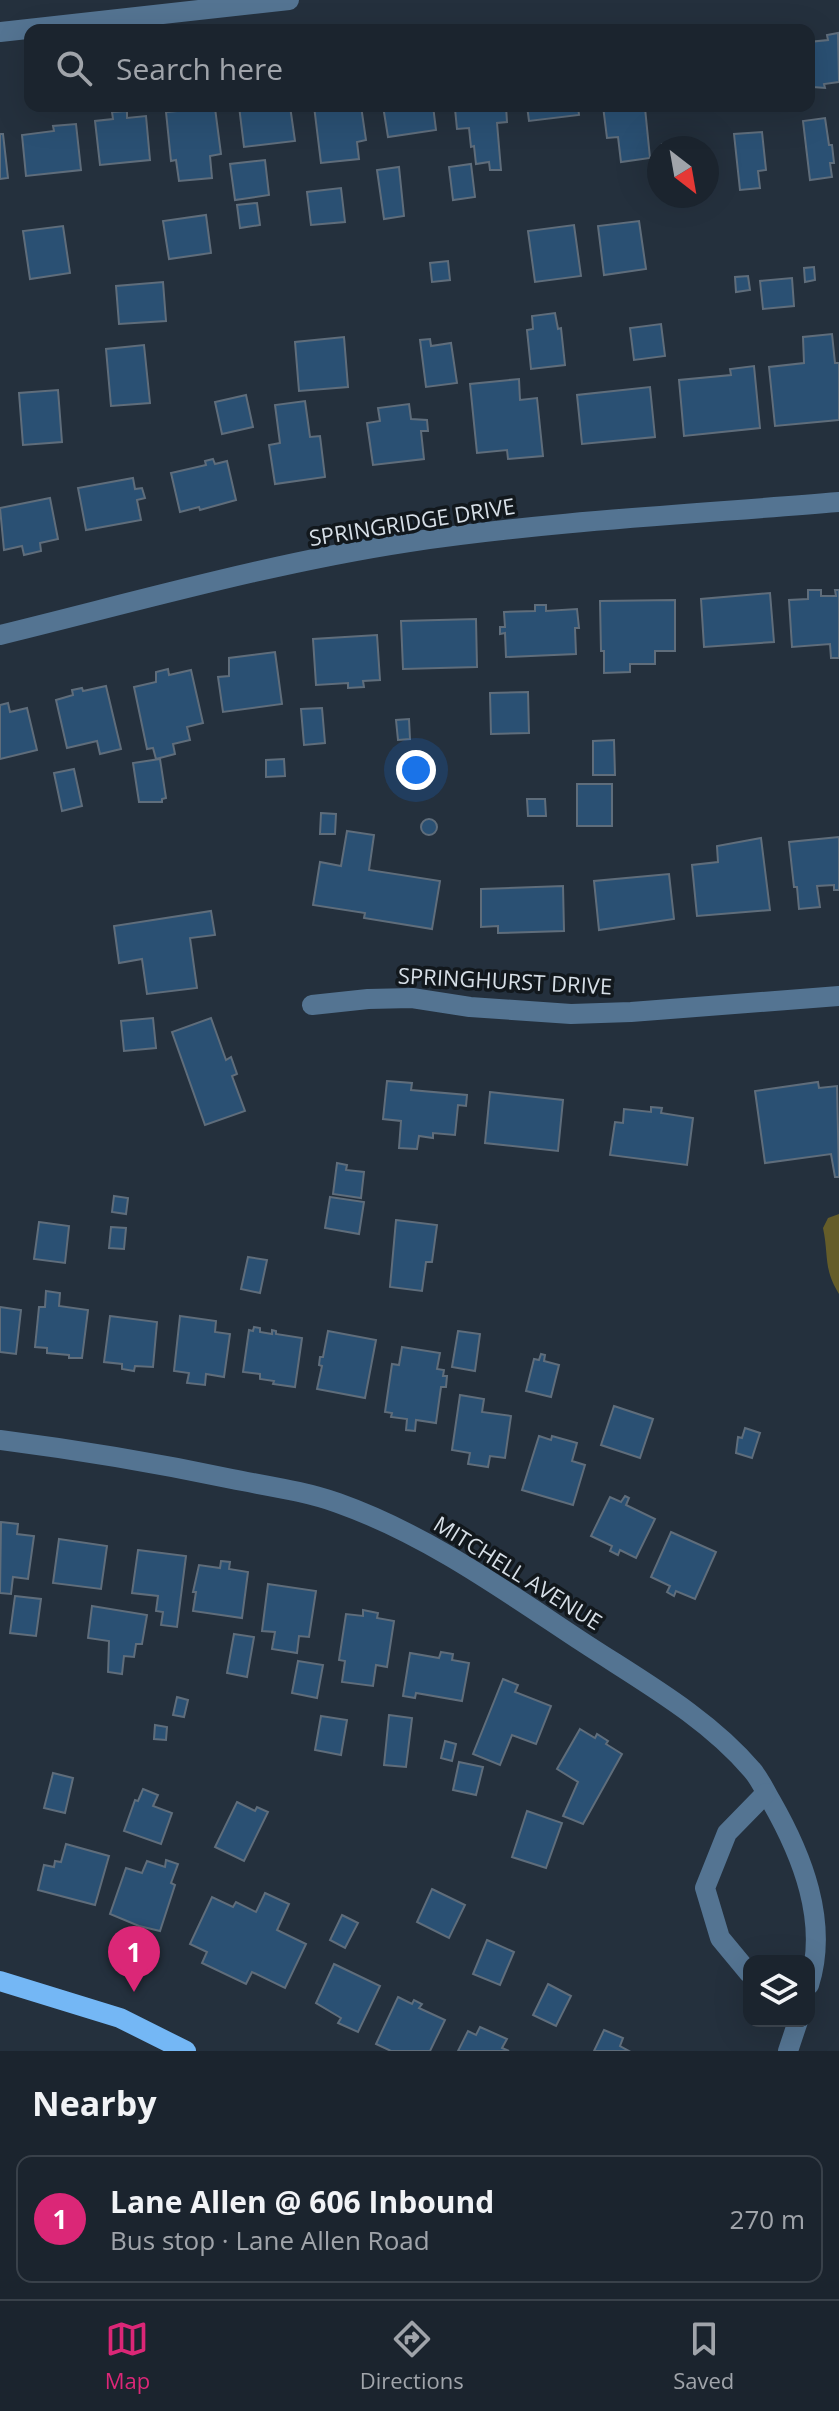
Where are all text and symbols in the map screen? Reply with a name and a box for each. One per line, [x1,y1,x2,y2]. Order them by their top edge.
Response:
search box [24,24,815,112]
icon: search [52,46,96,90]
text: Search here [116,48,283,89]
north arrow [647,136,719,208]
street label: SPRINGRIDGE DRIVE [307,490,517,552]
your location [396,750,436,790]
street label: SPRINGHURST DRIVE [397,959,613,1001]
street label: MITCHELL AVENUE [429,1508,608,1636]
pin: 1 [108,1926,160,1992]
map controls [743,1955,815,2027]
button: layers [743,1955,815,2027]
text: Nearby [32,2080,157,2126]
text: Lane Allen @ 606 Inbound [110,2181,494,2222]
text: 1 [53,2201,67,2237]
text: 270 m [730,2201,805,2237]
text: Bus stop · Lane Allen Road [110,2222,430,2258]
tab: Map [105,2317,150,2395]
tab: Directions [360,2317,464,2395]
tab: Saved [673,2317,734,2395]

